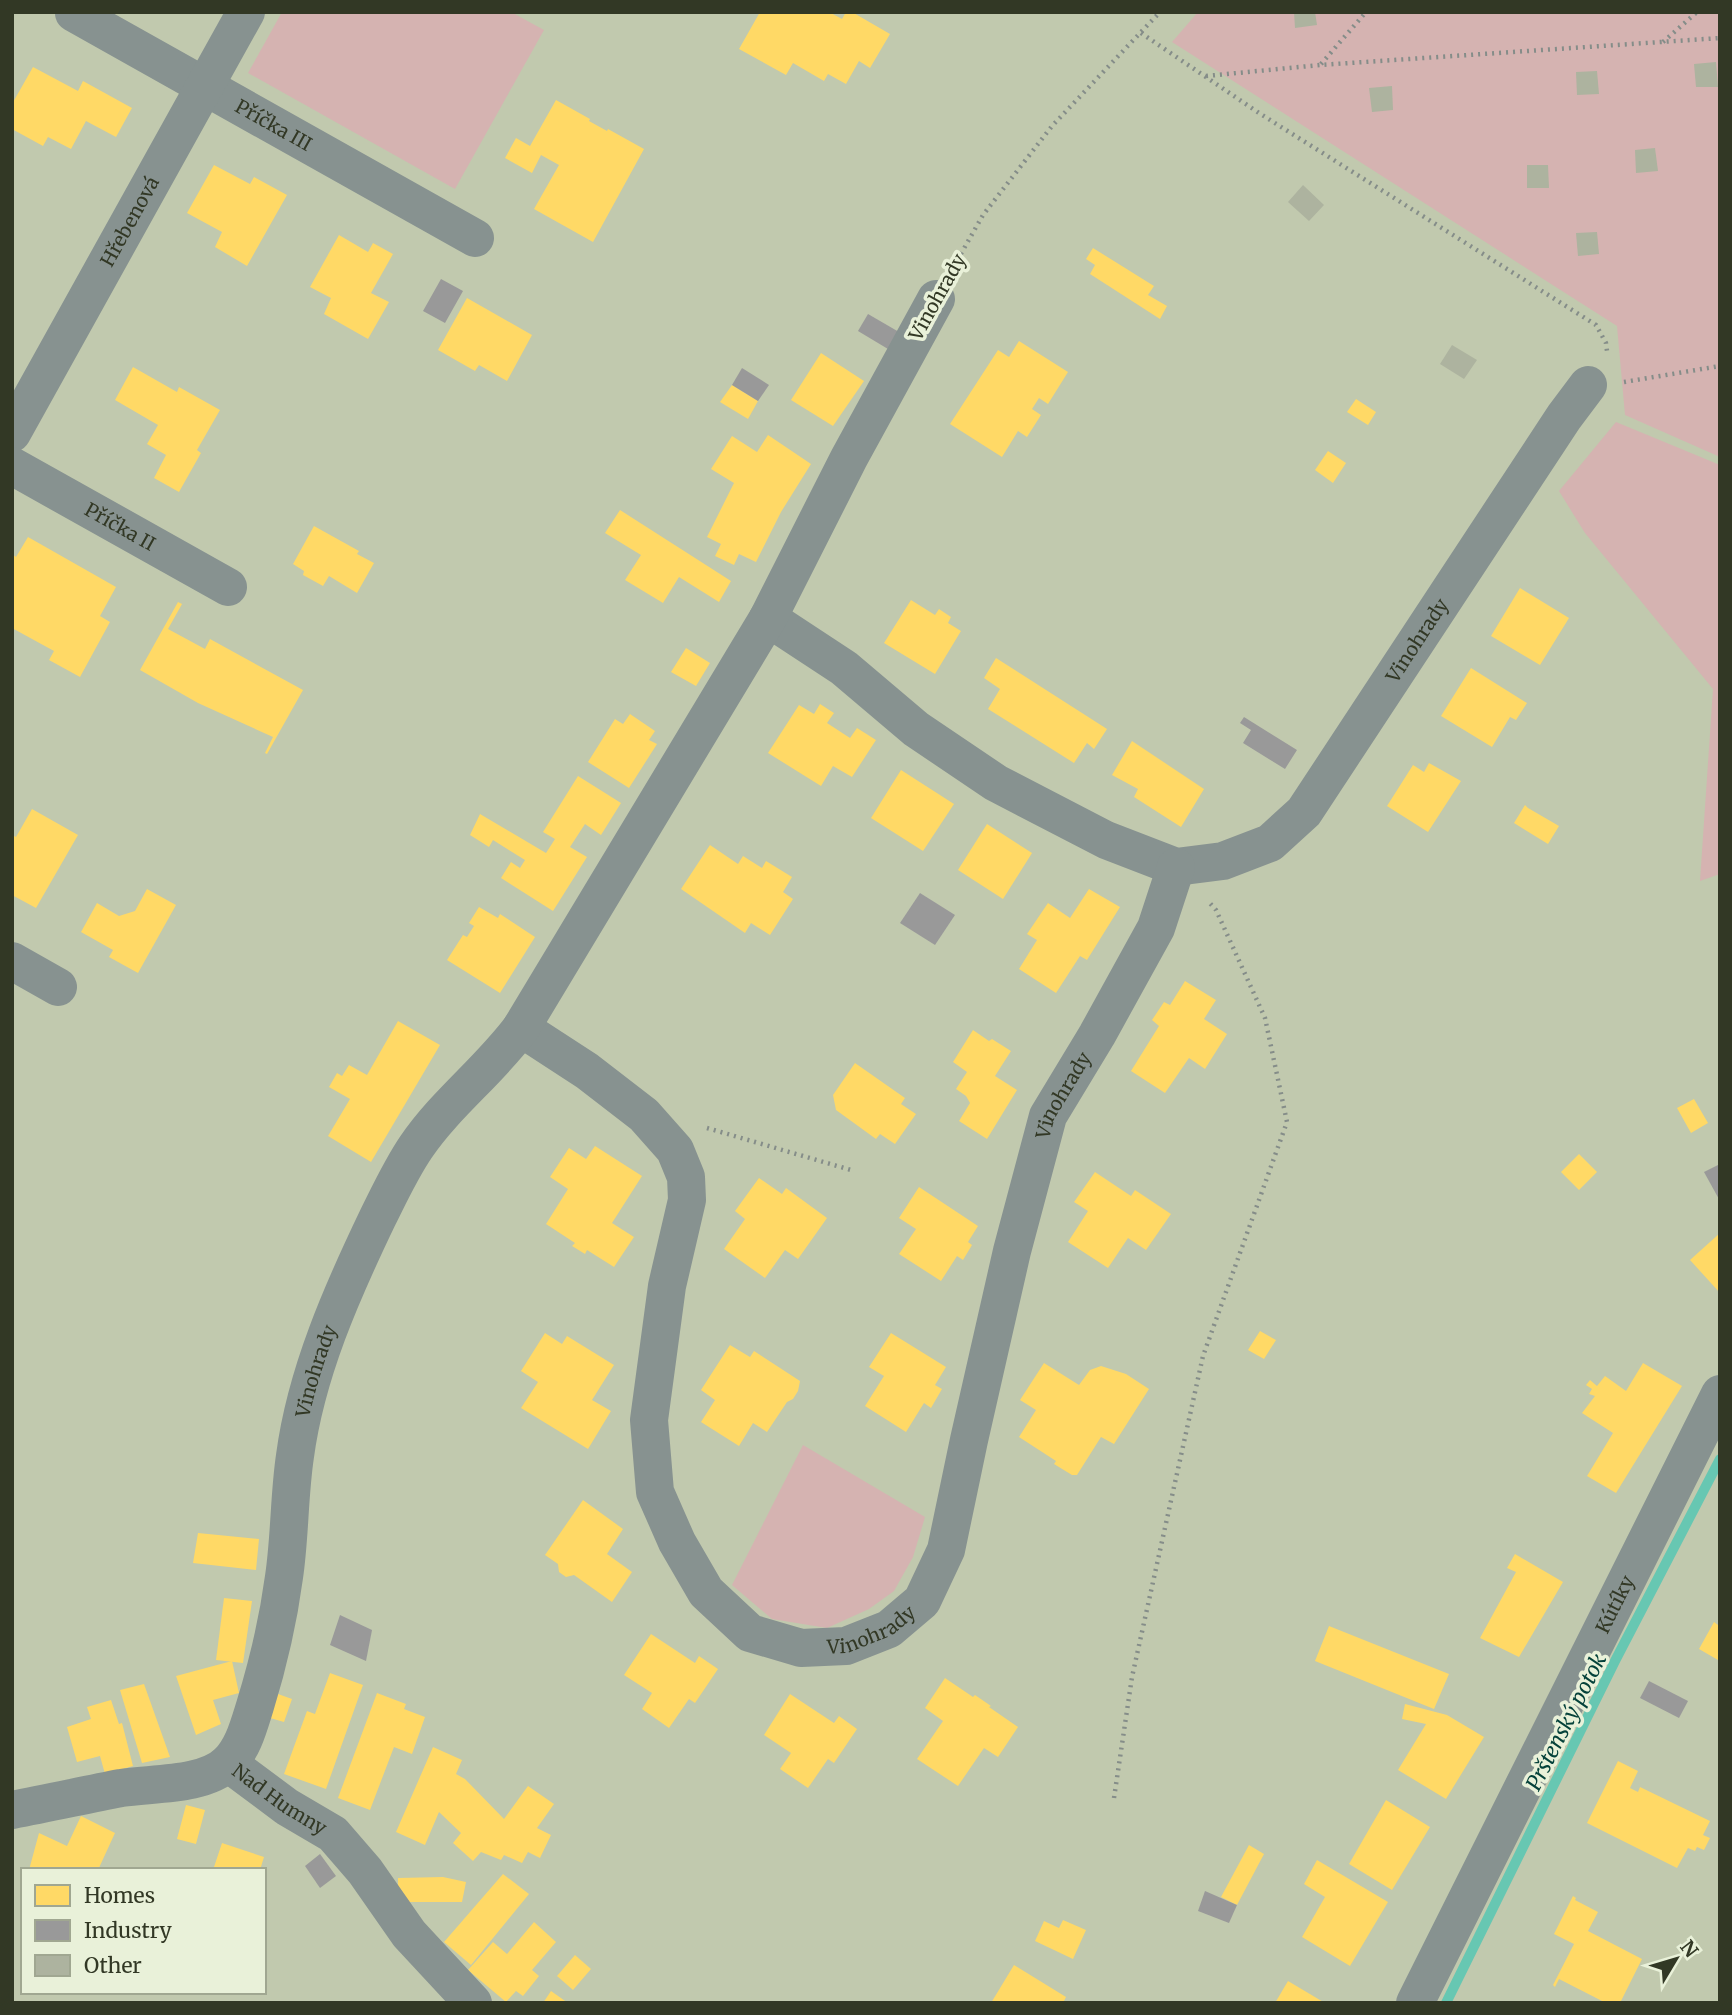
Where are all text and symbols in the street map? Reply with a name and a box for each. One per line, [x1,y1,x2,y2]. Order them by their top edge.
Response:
street label: Příčka III [231,94,316,156]
street label: Hřebenová [95,172,164,271]
street label: Vinohrady [903,249,971,345]
street label: Příčka II [81,497,160,556]
street label: Vinohrady [1380,594,1453,688]
street label: Vinohrady [1030,1048,1096,1142]
street label: Vinohrady [290,1321,341,1421]
street label: Kútíky [1590,1571,1639,1637]
street label: Vinohrady [825,1600,920,1659]
water label: Prštenský potok [1520,1648,1612,1795]
street label: Nad Humny [227,1758,331,1840]
legend [21,1868,266,1994]
text: Homes [84,1882,155,1909]
text: Industry [84,1917,173,1944]
north arrow [1641,1924,1711,1994]
text: N [1675,1935,1703,1962]
text: Other [84,1952,142,1979]

